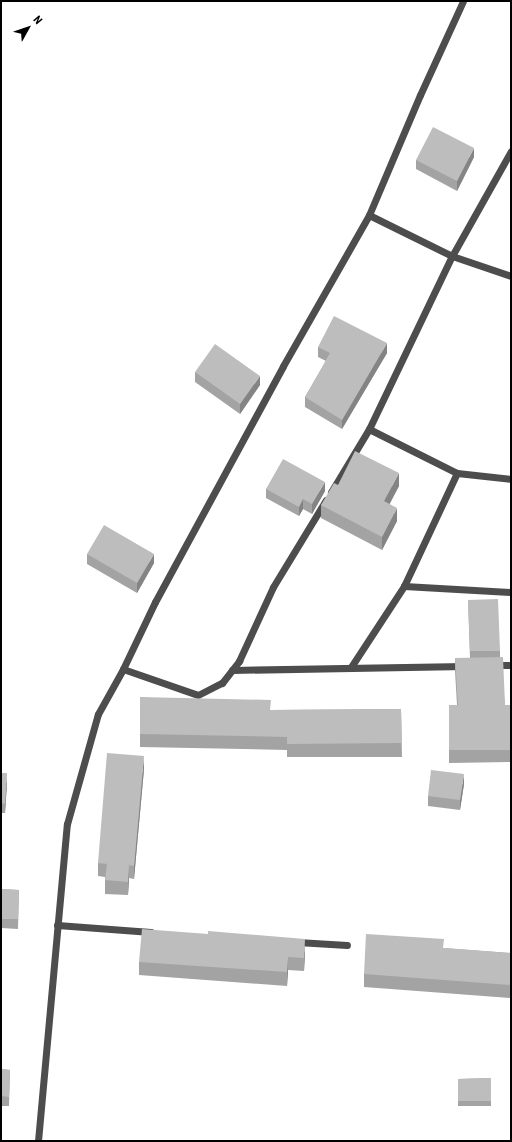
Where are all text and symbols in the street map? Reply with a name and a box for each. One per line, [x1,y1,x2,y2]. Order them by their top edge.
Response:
north arrow [8,8,48,48]
text: N [30,13,45,27]

